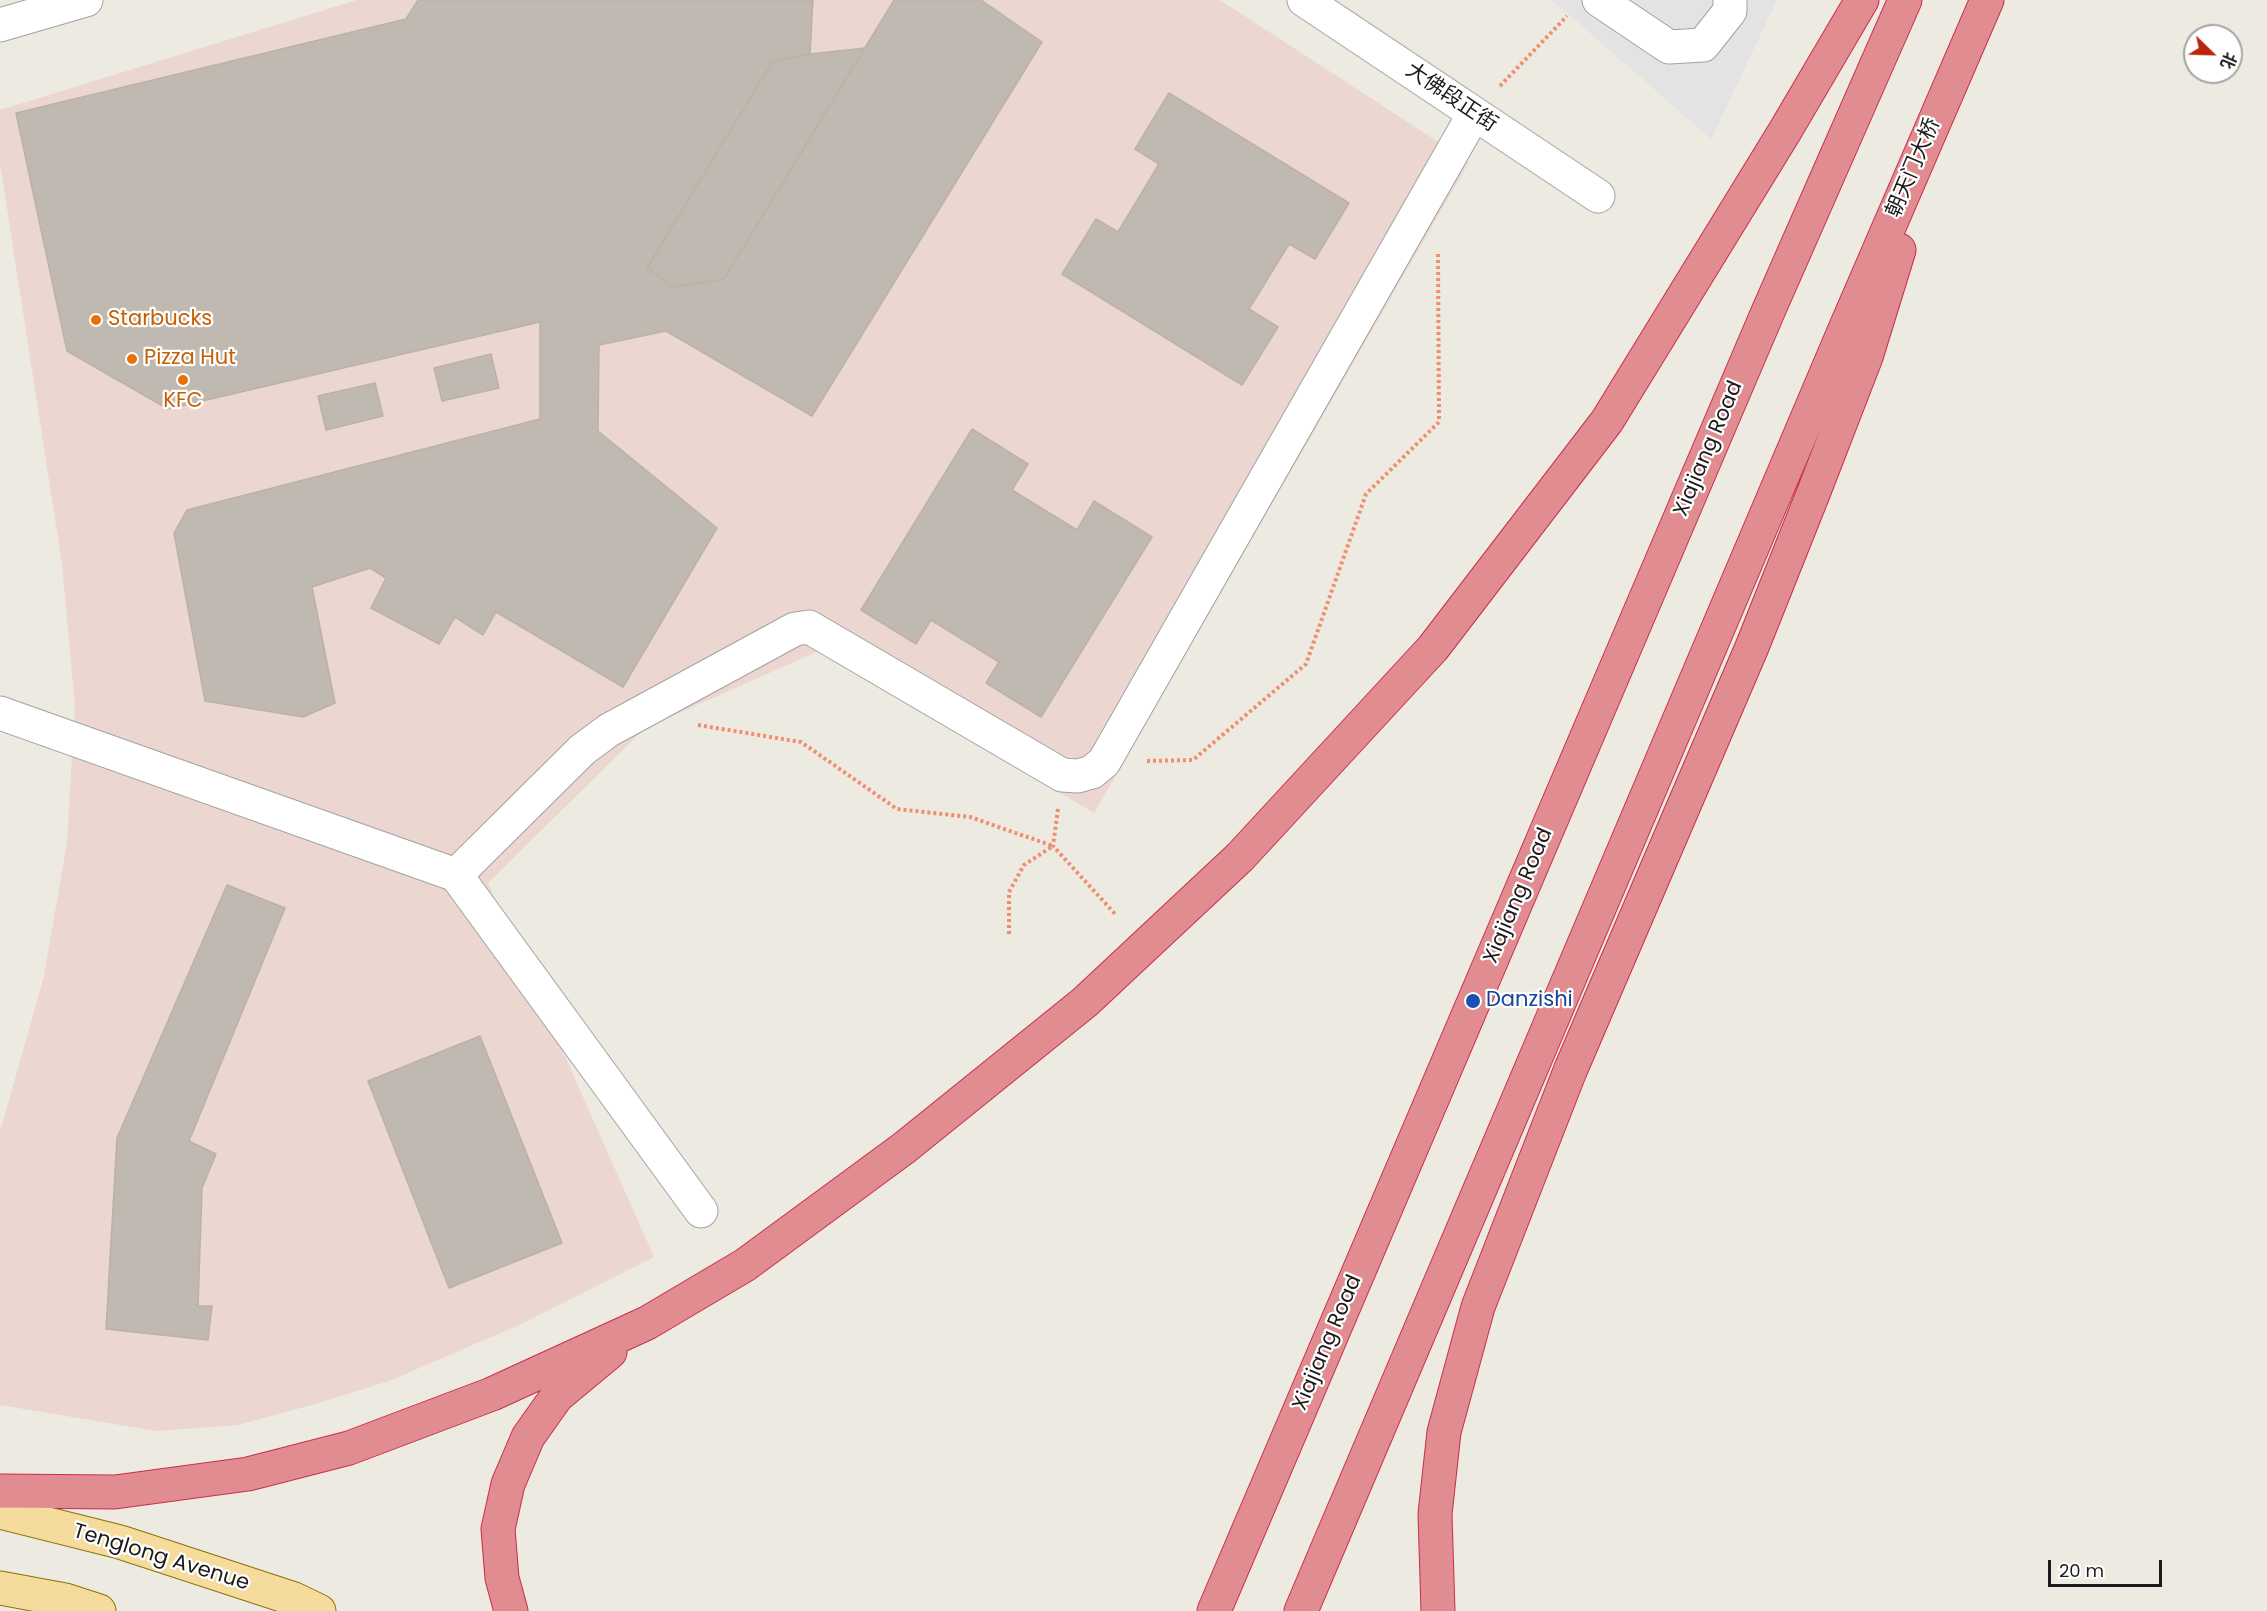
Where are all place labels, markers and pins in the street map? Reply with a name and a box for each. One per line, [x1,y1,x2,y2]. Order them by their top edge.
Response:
place label: Starbucks [108,307,212,333]
marker: Starbucks [89,313,103,327]
place label: Pizza Hut [144,346,236,372]
marker: Pizza Hut [125,352,139,366]
marker: KFC [176,373,190,387]
place label: KFC [163,389,203,415]
place label: Danzishi [1486,988,1573,1014]
marker: Danzishi [1464,992,1482,1010]

